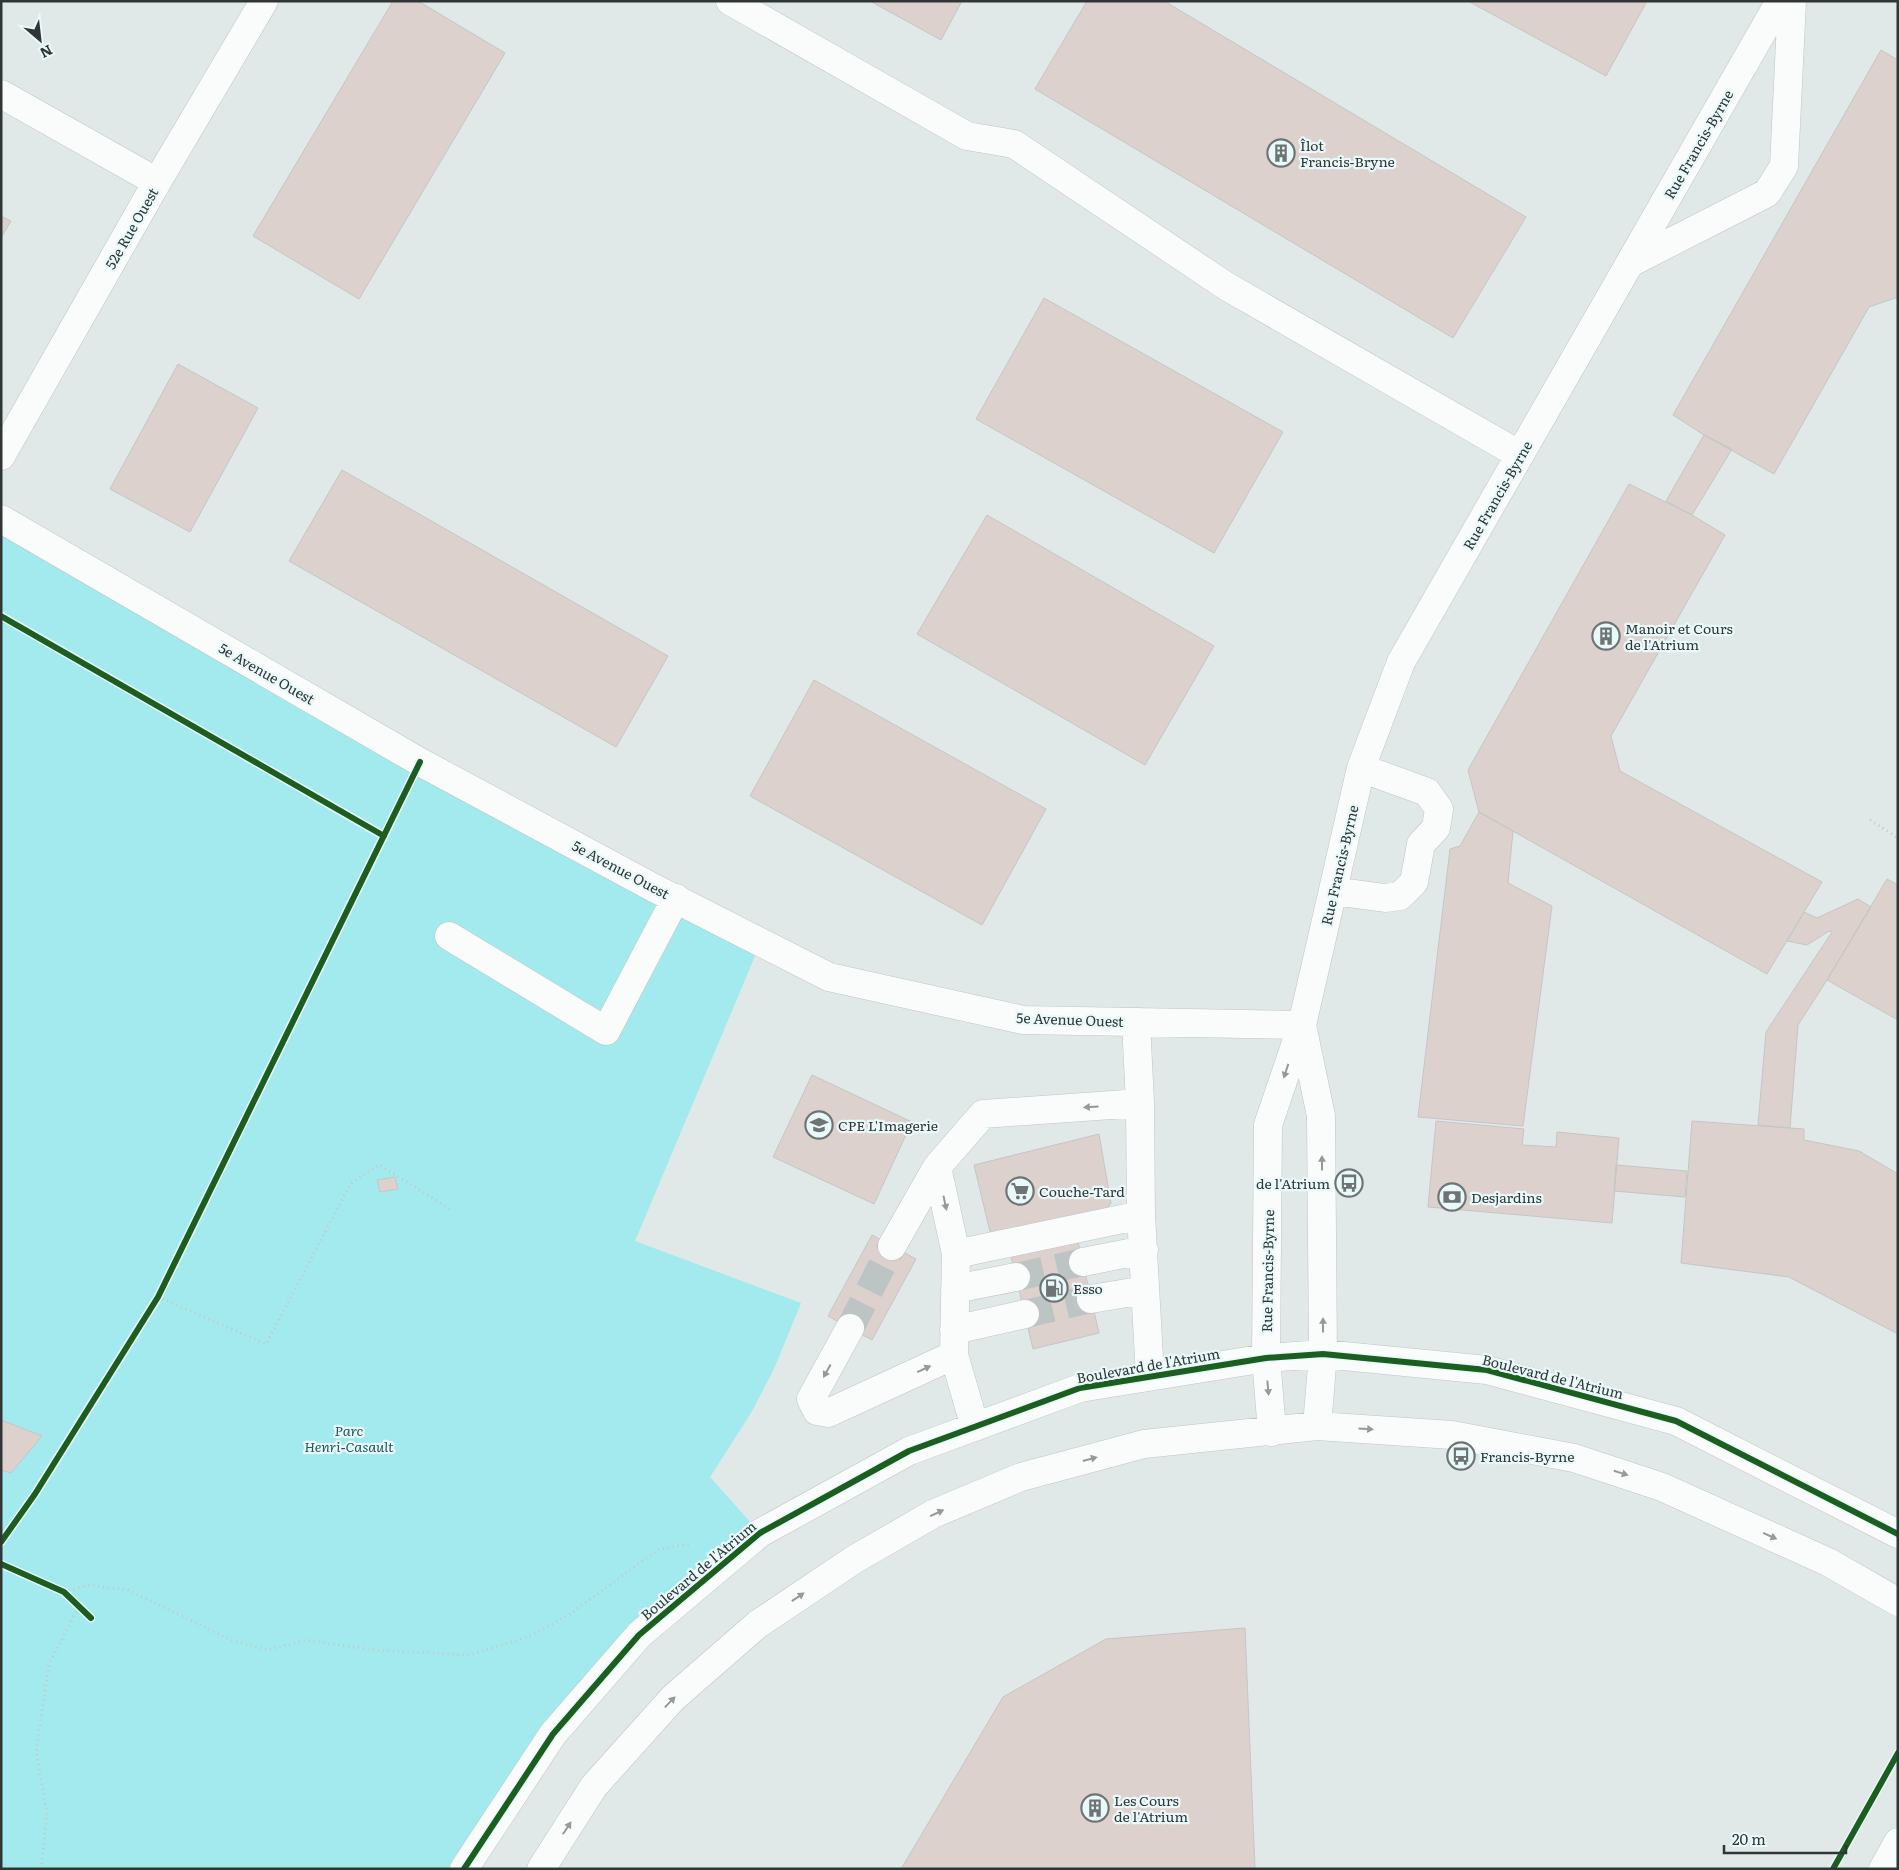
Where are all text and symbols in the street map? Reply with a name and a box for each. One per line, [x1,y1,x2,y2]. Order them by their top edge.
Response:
north arrow [15,15,65,65]
text: N [36,41,56,64]
street label: Rue Francis-Byrne [1659,86,1737,202]
place label: Îlot Francis-Bryne [1300,135,1395,171]
building icon: Îlot Francis-Bryne [1266,138,1296,168]
street label: 52e Rue Ouest [100,183,163,272]
street label: Rue Francis-Byrne [1458,437,1536,553]
place label: Manoir et Cours de l'Atrium [1625,618,1733,654]
building icon: Manoir et Cours de l'Atrium [1591,621,1621,651]
street label: 5e Avenue Ouest [215,637,319,709]
street label: Rue Francis-Byrne [1315,803,1363,927]
street label: 5e Avenue Ouest [569,835,673,903]
street label: 5e Avenue Ouest [1016,1007,1124,1031]
one-way arrow [1282,1064,1290,1079]
one-way arrow [1083,1103,1099,1111]
school or university icon: CPE L'Imagerie [804,1110,834,1140]
place label: CPE L'Imagerie [838,1115,938,1135]
one-way arrow [1318,1154,1326,1170]
bus stop icon: de l'Atrium [1334,1168,1364,1198]
place label: de l'Atrium [1256,1173,1330,1193]
supermarket icon: Couche-Tard [1005,1176,1035,1206]
place label: Couche-Tard [1039,1181,1125,1201]
bank icon: Desjardins [1437,1182,1467,1212]
place label: Desjardins [1471,1187,1542,1207]
one-way arrow [941,1195,949,1211]
street label: Rue Francis-Byrne [1256,1209,1278,1333]
fuel station icon: Esso [1039,1273,1069,1303]
place label: Esso [1073,1278,1103,1298]
one-way arrow [1319,1317,1327,1333]
street label: Boulevard de l'Atrium [1075,1342,1222,1387]
street label: Boulevard de l'Atrium [1480,1349,1626,1403]
one-way arrow [822,1364,831,1378]
one-way arrow [917,1364,931,1372]
one-way arrow [1265,1380,1273,1396]
park label: Parc Henri-Casault [304,1420,394,1456]
one-way arrow [1358,1426,1374,1434]
bus stop icon: Francis-Byrne [1446,1441,1476,1471]
place label: Francis-Byrne [1480,1446,1575,1466]
one-way arrow [1082,1454,1097,1462]
one-way arrow [1613,1470,1628,1477]
one-way arrow [930,1509,944,1517]
street label: Boulevard de l'Atrium [636,1515,760,1624]
one-way arrow [1763,1533,1777,1541]
one-way arrow [792,1592,805,1602]
one-way arrow [664,1697,676,1709]
place label: Les Cours de l'Atrium [1114,1790,1188,1826]
building icon: Les Cours de l'Atrium [1080,1793,1110,1823]
one-way arrow [562,1821,572,1834]
scale bar [1724,1822,1846,1854]
text: 20 m [1732,1827,1766,1850]

